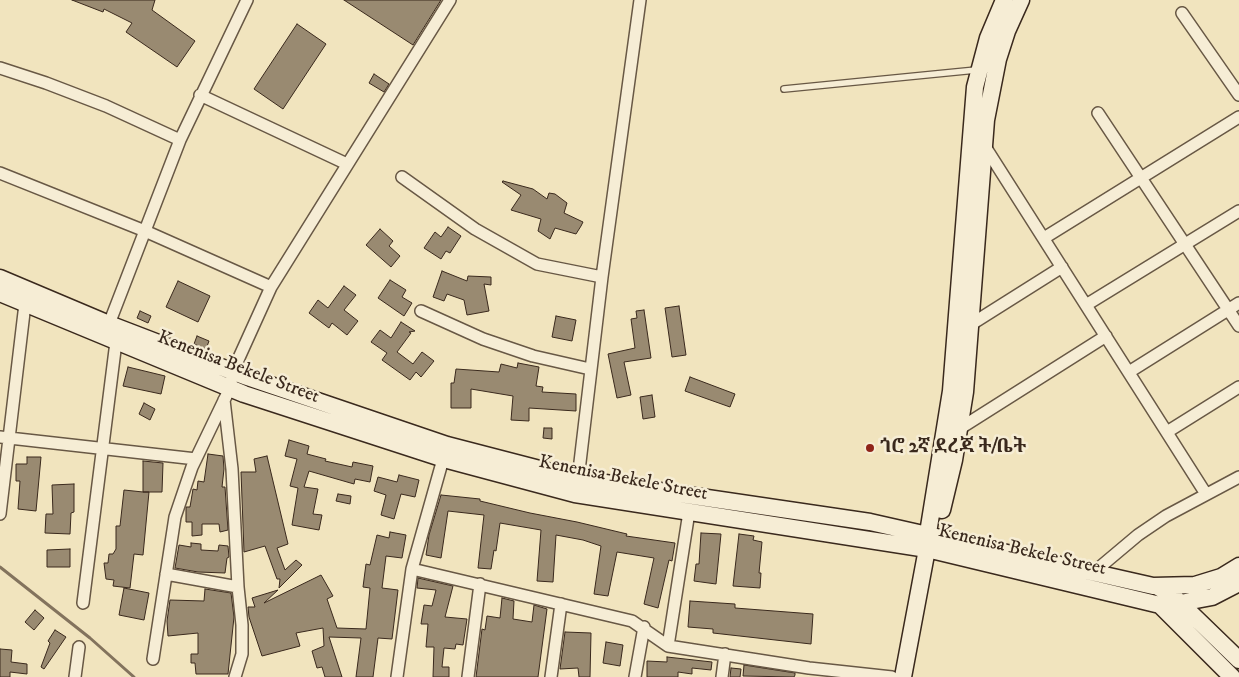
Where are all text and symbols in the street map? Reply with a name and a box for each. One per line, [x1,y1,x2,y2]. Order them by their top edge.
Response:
street label: Kenenisa Bekele Street [154,327,322,409]
place label: ጎሮ 2ኛ ደረጃ ት/ቤት [880,437,1026,459]
marker: ጎሮ 2ኛ ደረጃ ት/ቤት [864,442,876,454]
street label: Kenenisa Bekele Street [537,451,709,507]
street label: Kenenisa Bekele Street [936,521,1108,581]

